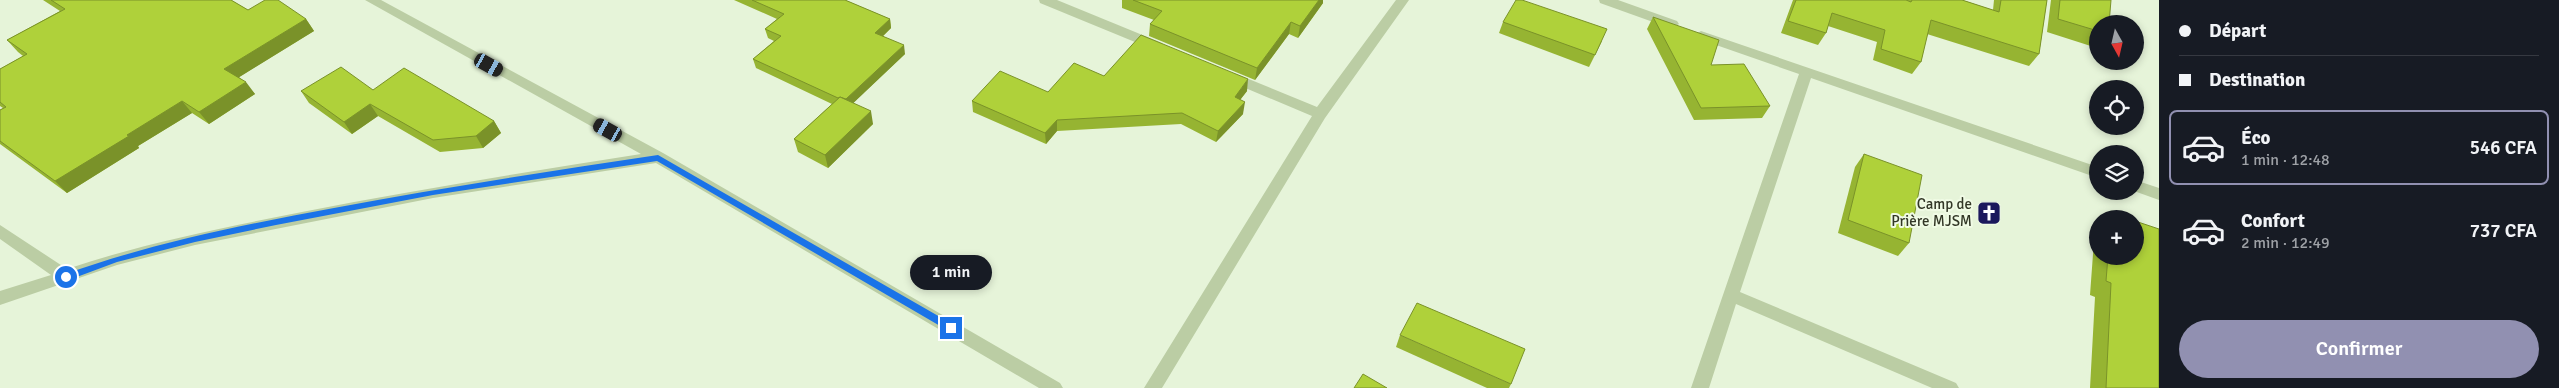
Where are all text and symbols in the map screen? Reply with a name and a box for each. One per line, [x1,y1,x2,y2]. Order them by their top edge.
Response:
north arrow [2089,15,2144,70]
map controls [2089,15,2144,265]
text: Départ [2209,19,2266,43]
car [472,51,505,79]
text: Destination [2209,68,2305,92]
button: locate [2089,80,2144,135]
car [591,116,624,144]
icon: car [2181,125,2226,170]
text: Éco [2241,126,2271,150]
text: 546 CFA [2470,136,2537,160]
button: layers [2089,145,2144,200]
text: 1 min · 12:48 [2241,150,2330,170]
place label: Camp de Prière MJSM [1891,195,1972,230]
church icon: Camp de Prière MJSM [1976,200,2002,226]
icon: car [2181,208,2226,253]
text: Confort [2241,209,2305,233]
button: + [2089,210,2144,265]
text: 737 CFA [2470,219,2537,243]
text: 2 min · 12:49 [2241,233,2330,253]
callout: 1 min [910,255,992,290]
text: 1 min [932,262,970,282]
route start [55,266,77,288]
route end [940,317,962,339]
button: Confirmer [2179,320,2539,378]

